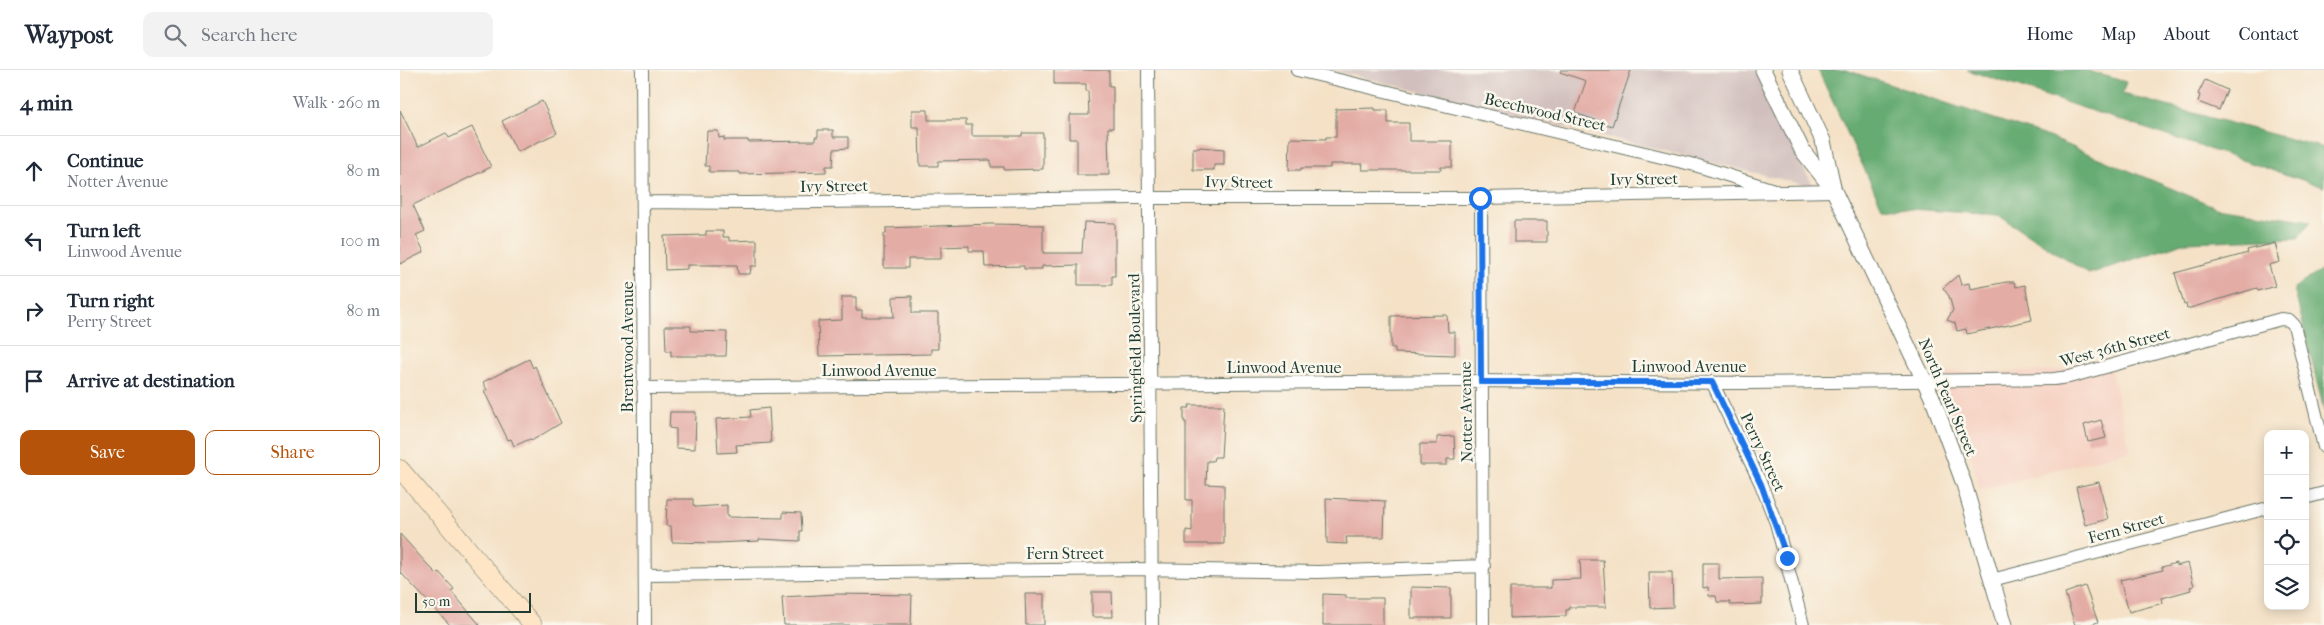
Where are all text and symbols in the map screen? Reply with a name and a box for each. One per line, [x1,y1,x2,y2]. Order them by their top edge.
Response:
search box [143,12,493,57]
text: Waypost [25,21,113,49]
icon: search [161,21,189,49]
text: Search here [201,24,297,46]
text: Home [2026,24,2073,45]
text: Map [2101,24,2136,45]
text: About [2164,24,2210,45]
text: Contact [2238,24,2299,45]
street label: Beechwood Street [1482,89,1608,135]
text: 4 min [20,91,73,115]
text: Walk · 260 m [293,93,380,112]
text: Continue [67,150,143,172]
icon: ahead [20,157,48,185]
text: 80 m [346,161,380,180]
street label: Ivy Street [1610,169,1679,189]
text: Notter Avenue [67,172,168,191]
street label: Ivy Street [1205,172,1274,192]
street label: Ivy Street [800,176,869,196]
route start [1469,187,1492,210]
text: Turn left [67,220,141,242]
icon: left [20,227,48,255]
text: 100 m [340,231,380,250]
text: Linwood Avenue [67,242,182,261]
street label: Springfield Boulevard [1124,273,1146,423]
street label: Brentwood Avenue [618,281,637,413]
text: Turn right [67,290,154,312]
icon: right [20,297,48,325]
text: 80 m [346,301,380,320]
text: Perry Street [67,312,152,331]
street label: West 36th Street [2057,323,2172,371]
street label: North Pearl Street [1915,335,1982,459]
street label: Linwood Avenue [1632,357,1747,376]
street label: Linwood Avenue [1227,358,1342,377]
street label: Linwood Avenue [822,361,937,380]
street label: Notter Avenue [1456,361,1476,463]
icon: arrive [20,367,48,395]
text: Arrive at destination [67,370,235,392]
street label: Perry Street [1736,409,1790,495]
button: Save [20,430,195,475]
button: Share [205,430,380,475]
map controls [2264,430,2309,610]
button: + [2264,430,2309,475]
button: − [2264,475,2309,520]
street label: Fern Street [2086,509,2166,547]
button: locate [2264,520,2309,565]
street label: Fern Street [1026,544,1104,563]
route end [1776,547,1799,570]
button: layers [2264,565,2309,610]
scale bar [415,590,531,613]
text: 50 m [422,593,450,610]

